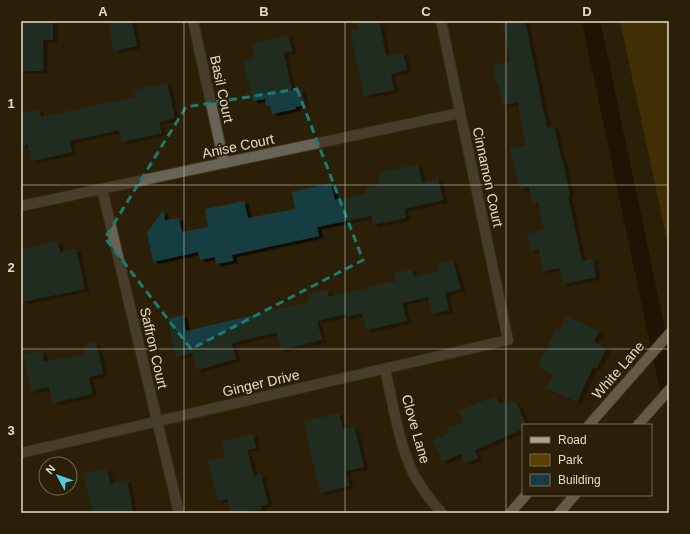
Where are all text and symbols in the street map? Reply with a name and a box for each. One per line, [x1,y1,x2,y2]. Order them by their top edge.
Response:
text: A [98,4,108,19]
text: B [259,4,269,19]
text: C [421,4,431,19]
text: D [582,4,592,19]
street label: Basil Court [207,54,237,124]
text: 1 [7,96,15,111]
street label: Cinnamon Court [470,125,506,229]
street label: Anise Court [201,131,276,161]
text: 2 [7,260,15,275]
street label: Saffron Court [137,306,171,390]
street label: White Lane [589,338,647,402]
street label: Ginger Drive [221,366,301,400]
street label: Clove Lane [399,393,434,465]
text: 3 [7,423,15,438]
legend [522,424,652,496]
text: Road [558,433,587,447]
text: Park [558,453,584,467]
north arrow [38,456,78,496]
text: N [43,462,58,476]
text: Building [558,473,601,487]

